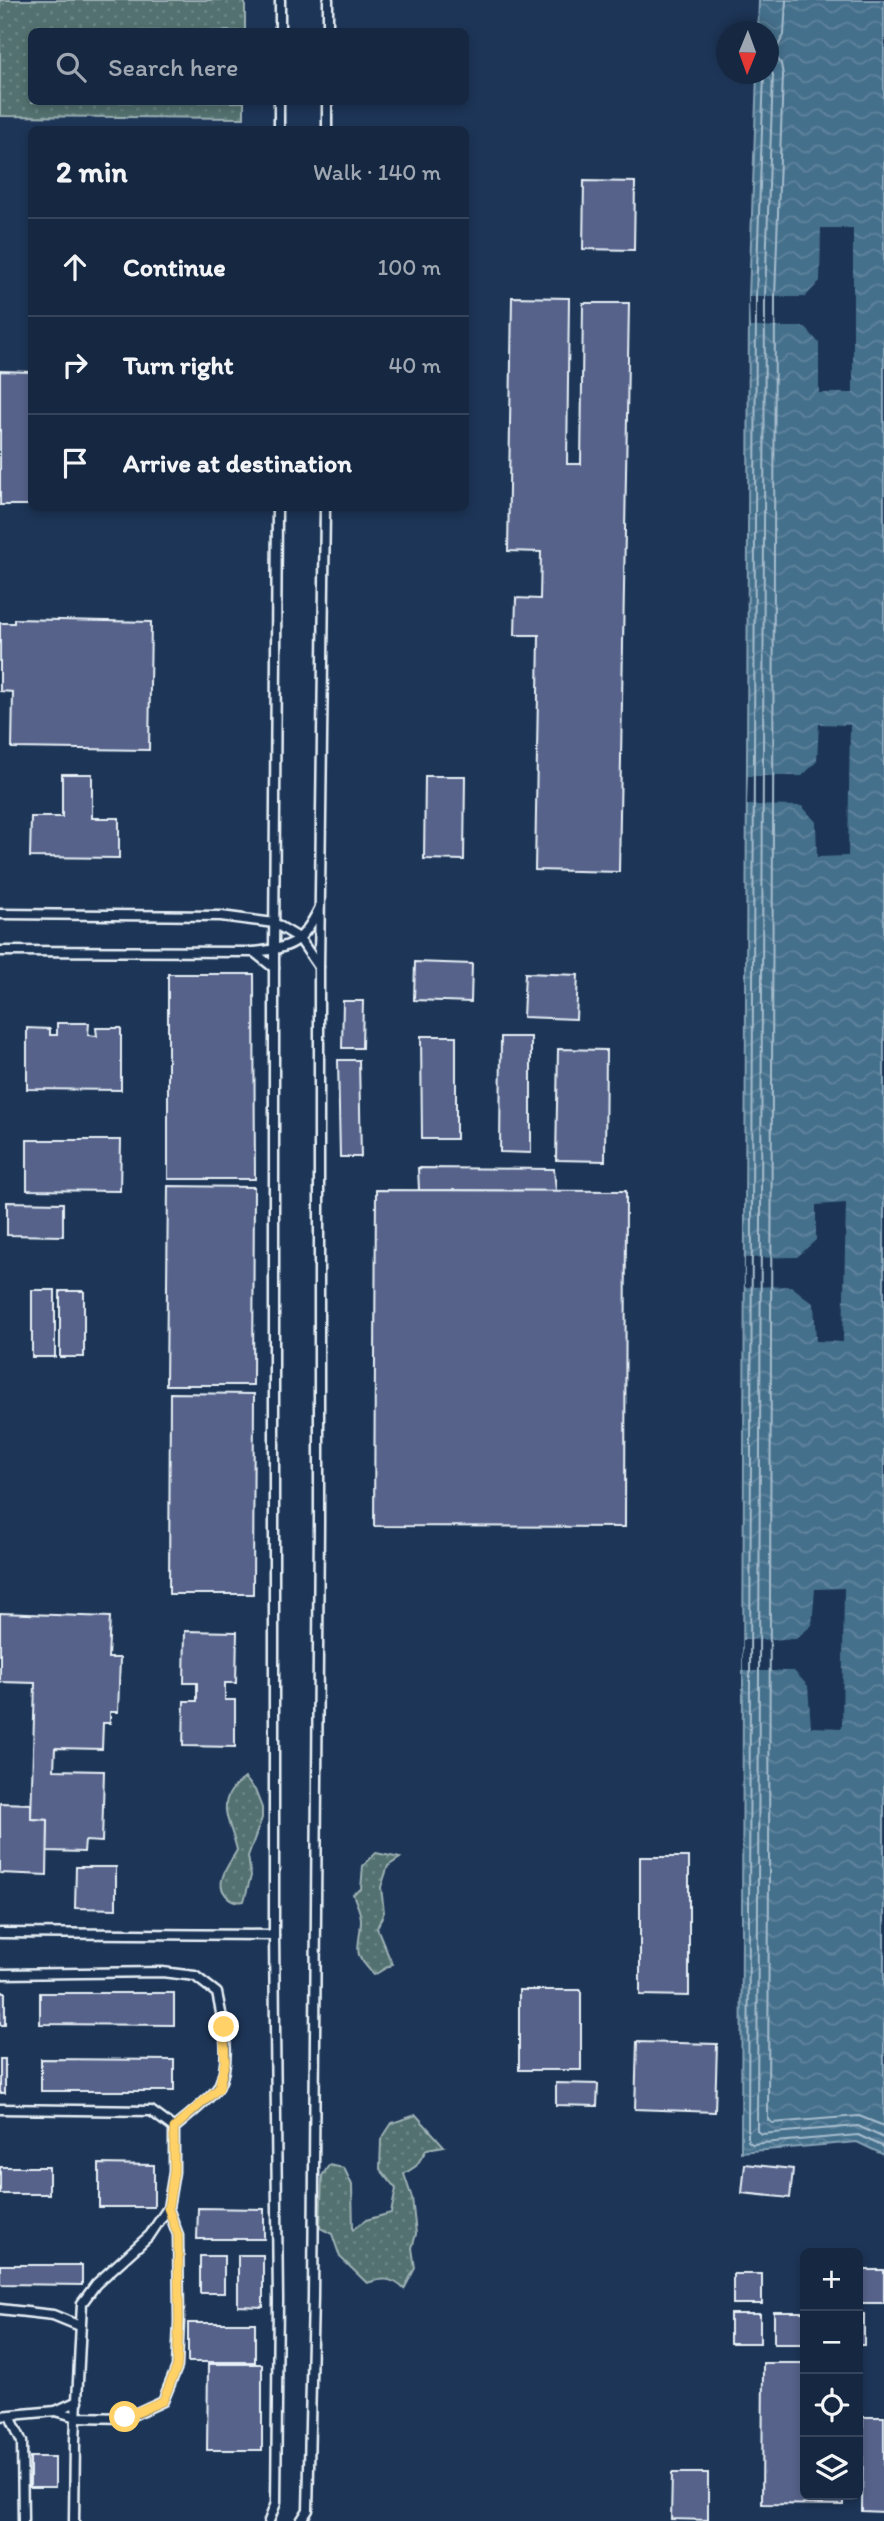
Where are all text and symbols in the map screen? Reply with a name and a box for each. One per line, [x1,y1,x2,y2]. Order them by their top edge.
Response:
north arrow [716,21,779,84]
search box [28,28,469,105]
icon: search [52,48,90,86]
text: Search here [108,51,238,83]
text: 2 min [56,153,127,190]
text: Walk · 140 m [313,158,441,186]
icon: ahead [56,248,94,286]
text: Continue [123,251,226,283]
text: 100 m [377,253,441,281]
icon: right [56,346,94,384]
text: Turn right [123,349,234,381]
text: 40 m [388,351,441,379]
icon: arrive [56,444,94,482]
text: Arrive at destination [123,447,352,479]
route end [208,2011,239,2042]
map controls [800,2248,863,2500]
button: + [800,2248,863,2311]
button: − [800,2311,863,2374]
button: locate [800,2374,863,2437]
route start [109,2401,140,2432]
button: layers [800,2437,863,2500]

